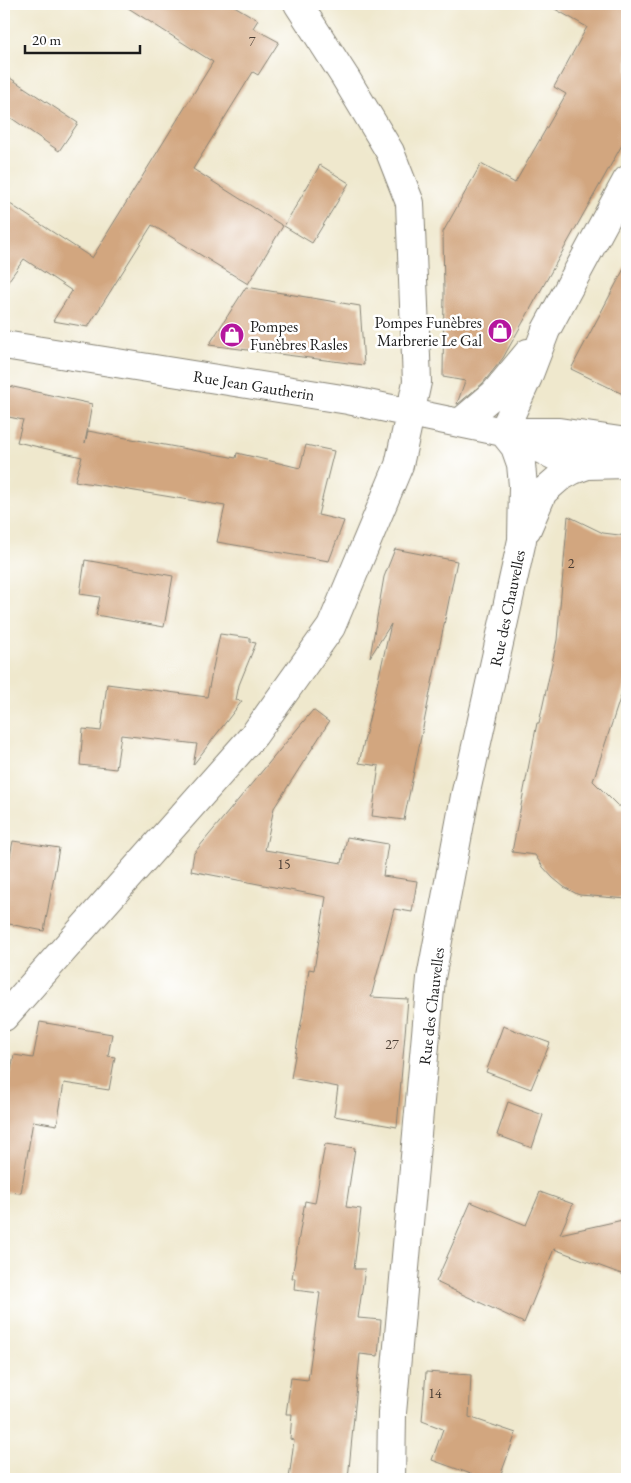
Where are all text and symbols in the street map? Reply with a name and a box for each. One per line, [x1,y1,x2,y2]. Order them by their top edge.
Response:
scale bar [25,22,140,54]
text: 20 m [32,30,61,49]
house number: 7 [249,32,256,50]
place label: Pompes Funèbres Marbrerie Le Gal [374,312,482,351]
place label: Pompes Funèbres Rasles [250,316,348,355]
shop icon: Pompes Funèbres Marbrerie Le Gal [487,318,513,344]
shop icon: Pompes Funèbres Rasles [219,322,245,348]
street label: Rue Jean Gautherin [192,366,317,406]
street label: Rue des Chauvelles [485,548,530,668]
house number: 2 [568,554,575,572]
house number: 15 [277,855,291,873]
street label: Rue des Chauvelles [414,946,449,1066]
house number: 27 [385,1035,399,1053]
house number: 14 [428,1384,442,1402]

